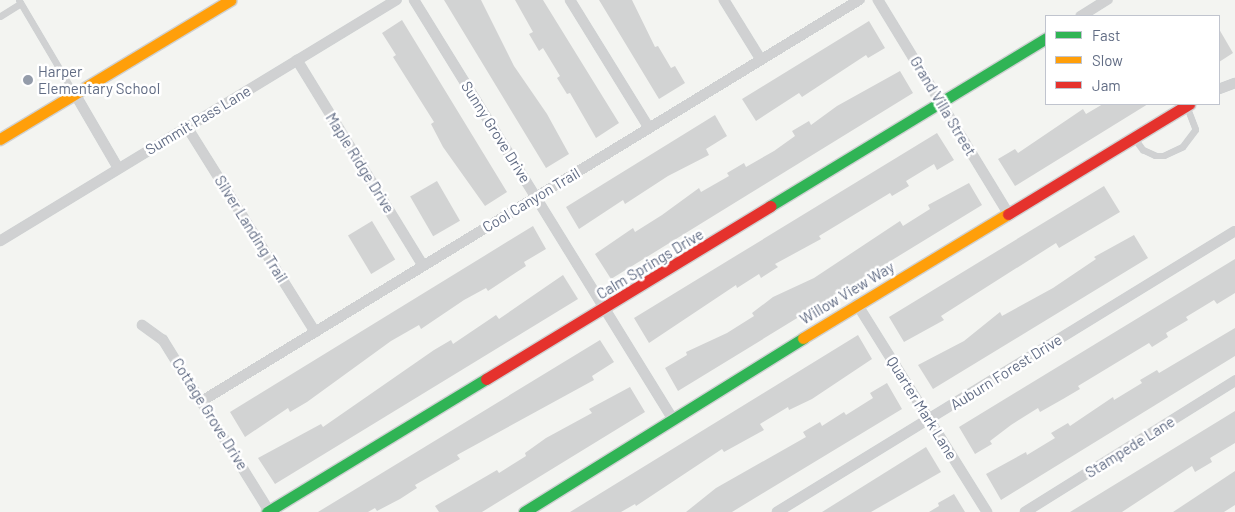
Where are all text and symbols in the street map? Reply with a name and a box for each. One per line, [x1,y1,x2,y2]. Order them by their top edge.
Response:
legend [1045,15,1220,105]
text: Fast [1092,26,1120,44]
text: Slow [1092,51,1123,69]
street label: Grand Villa Street [906,53,980,159]
place label: Harper Elementary School [38,62,160,97]
marker: Harper Elementary School [22,74,34,86]
text: Jam [1092,76,1121,94]
street label: Sunny Grove Drive [458,78,534,186]
street label: Summit Pass Lane [142,81,254,159]
street label: Maple Ridge Drive [322,110,398,216]
street label: Cool Canyon Trail [479,164,583,236]
street label: Silver Landing Trail [211,172,291,286]
street label: Calm Springs Drive [593,225,707,303]
street label: Willow View Way [797,258,897,328]
street label: Auburn Forest Drive [947,330,1065,414]
street label: Quarter Mark Lane [883,353,961,463]
street label: Cottage Grove Drive [168,355,252,473]
street label: Stampede Lane [1082,412,1178,482]

